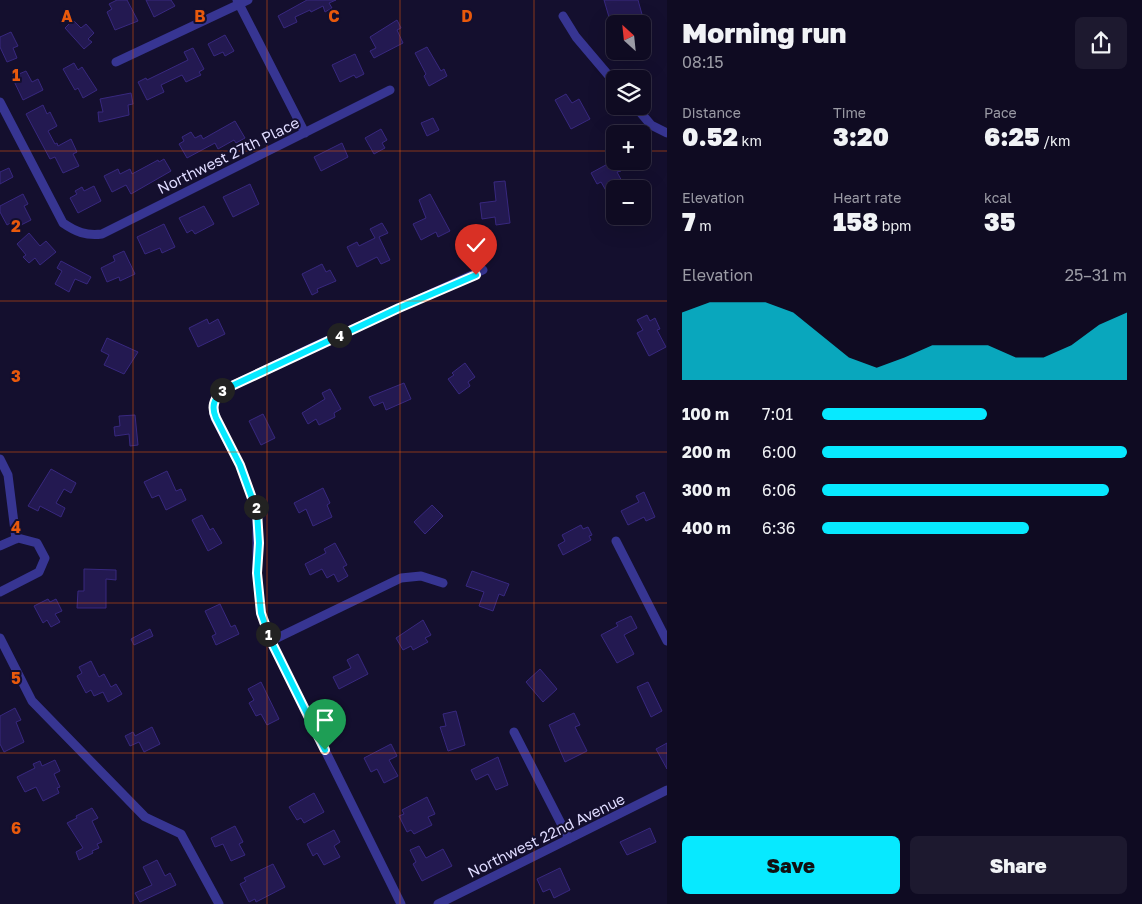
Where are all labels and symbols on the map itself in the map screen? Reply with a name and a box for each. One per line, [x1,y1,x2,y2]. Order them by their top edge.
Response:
text: A [61,6,73,26]
text: B [194,6,206,26]
text: C [328,6,340,26]
text: D [461,6,473,26]
north arrow [606,15,651,60]
text: 1 [12,65,20,85]
street label: Northwest 27th Place [154,113,302,197]
text: 2 [11,216,21,236]
pin [455,224,497,275]
pin: 4 [326,322,352,348]
text: 3 [11,366,21,386]
pin: 3 [210,378,234,402]
pin: 2 [244,494,268,520]
text: 4 [11,517,21,537]
pin: 1 [256,622,280,646]
text: 5 [11,668,21,688]
pin [304,699,346,750]
street label: Northwest 22nd Avenue [464,789,628,881]
text: 6 [11,818,21,838]

